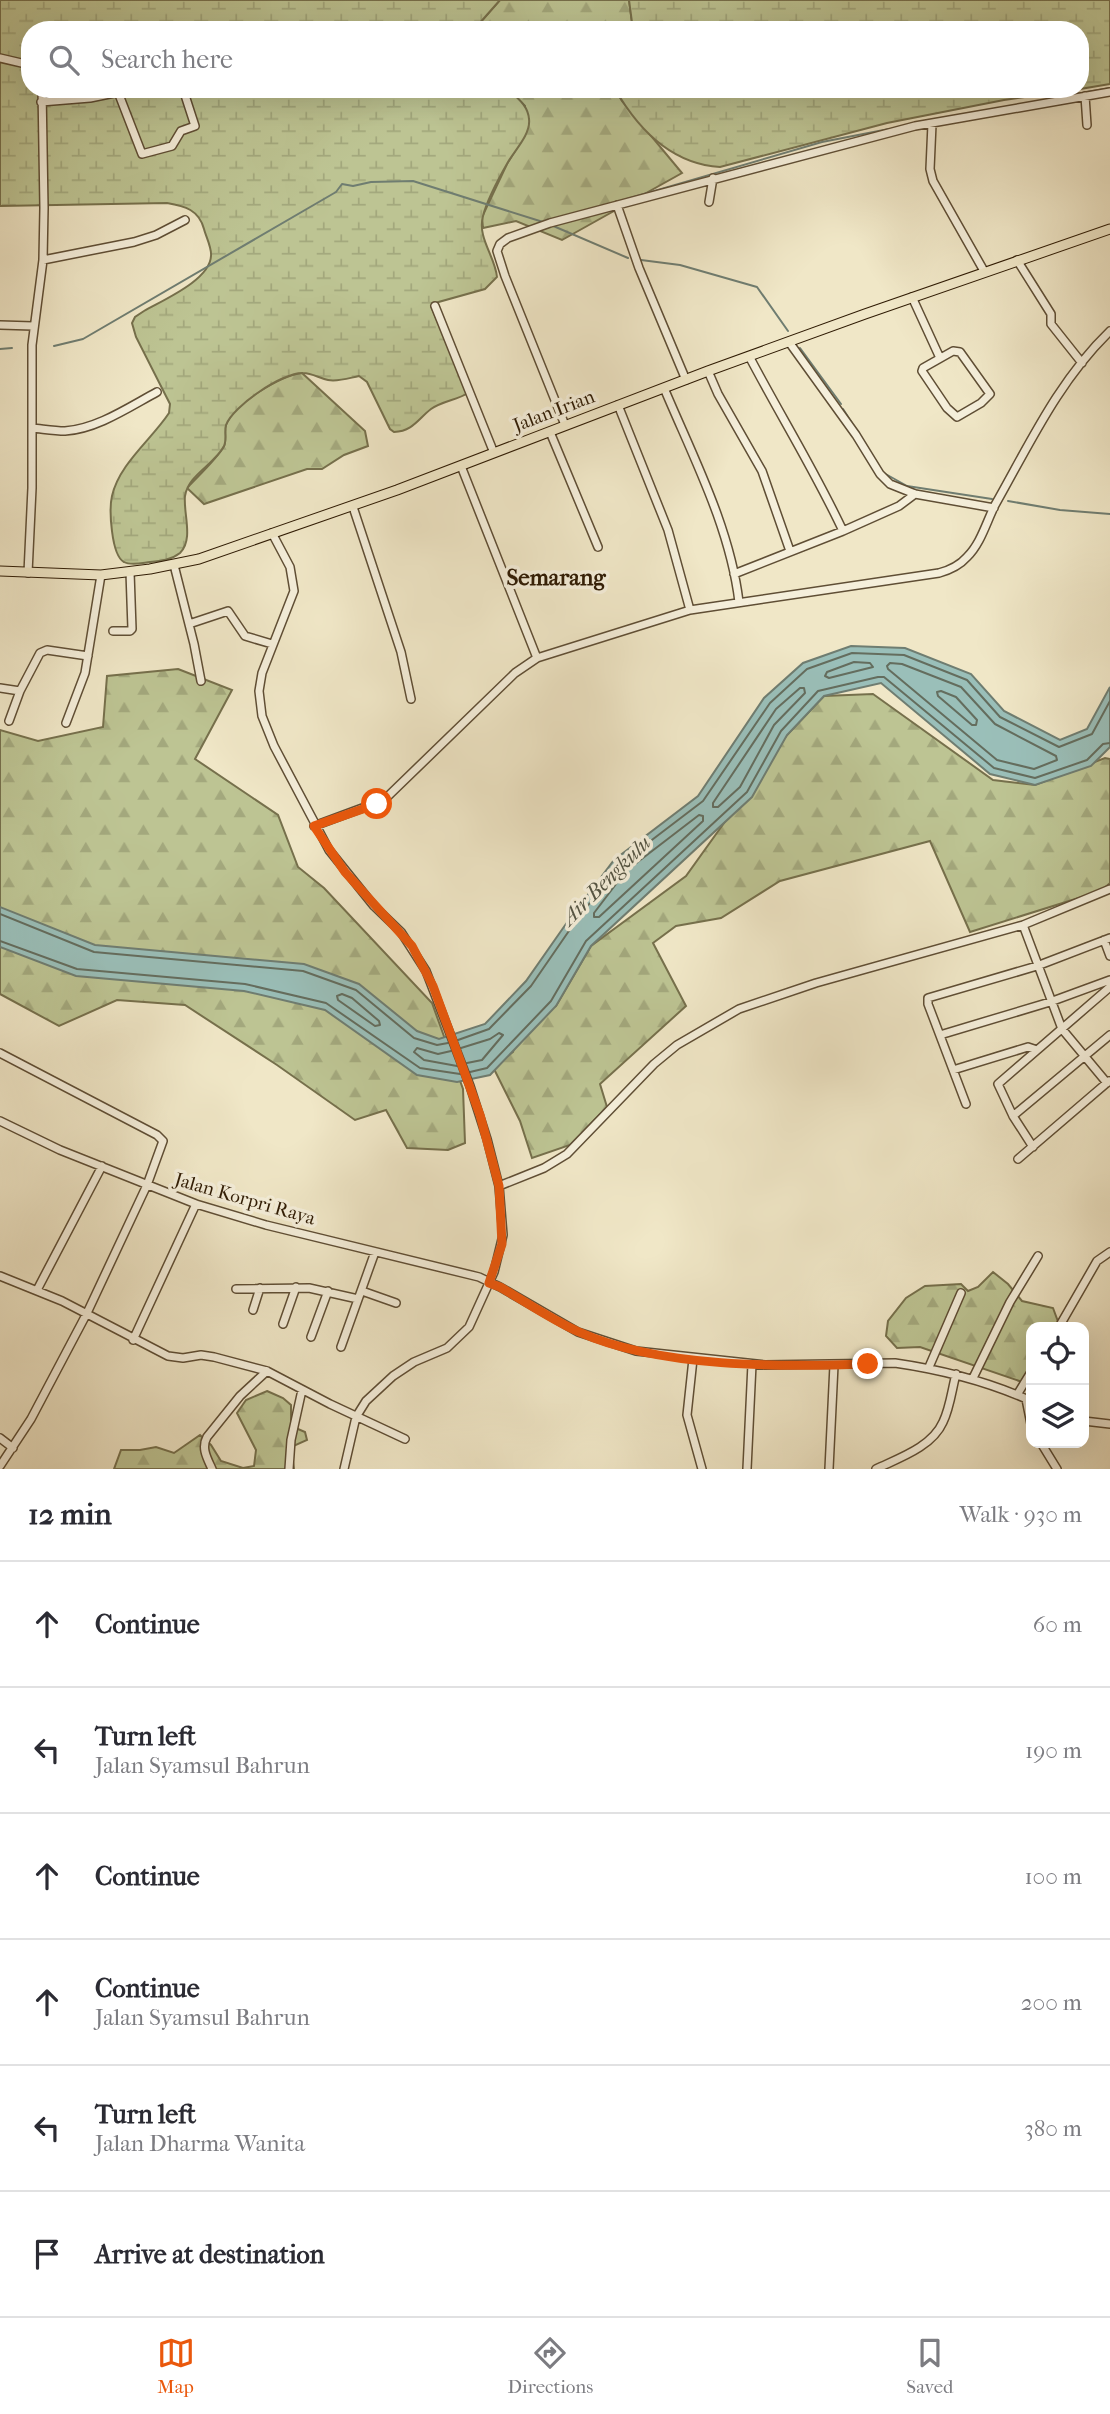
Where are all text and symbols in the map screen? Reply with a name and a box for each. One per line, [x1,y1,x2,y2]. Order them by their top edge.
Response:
search box [21,21,1089,98]
icon: search [45,41,83,79]
text: Search here [101,44,233,75]
street label: Jalan Irian [508,385,598,437]
district label: Semarang [506,564,606,591]
route start [361,788,392,819]
water label: Air Bengkulu [554,831,655,932]
street label: Jalan Korpri Raya [170,1168,318,1230]
map controls [1026,1322,1089,1448]
button: locate [1026,1322,1089,1385]
route end [852,1348,883,1379]
button: layers [1026,1385,1089,1448]
text: 12 min [28,1497,112,1532]
text: Walk · 930 m [959,1501,1082,1528]
icon: ahead [28,1605,66,1643]
text: Continue [95,1609,200,1640]
text: 60 m [1033,1611,1082,1638]
text: Turn left [95,1721,196,1752]
icon: left [28,1731,66,1769]
text: 190 m [1025,1737,1082,1764]
text: Jalan Syamsul Bahrun [95,1752,310,1779]
icon: ahead [28,1857,66,1895]
text: Continue [95,1861,200,1892]
text: 100 m [1024,1863,1082,1890]
text: Continue [95,1973,200,2004]
icon: ahead [28,1983,66,2021]
text: 200 m [1021,1989,1082,2016]
text: Jalan Syamsul Bahrun [95,2004,310,2031]
text: Turn left [95,2099,196,2130]
icon: left [28,2109,66,2147]
text: 380 m [1024,2115,1082,2142]
text: Jalan Dharma Wanita [95,2130,305,2157]
icon: arrive [28,2235,66,2273]
text: Arrive at destination [95,2239,325,2270]
tab: Map [157,2334,195,2398]
tab: Directions [508,2334,593,2398]
tab: Saved [906,2334,953,2398]

